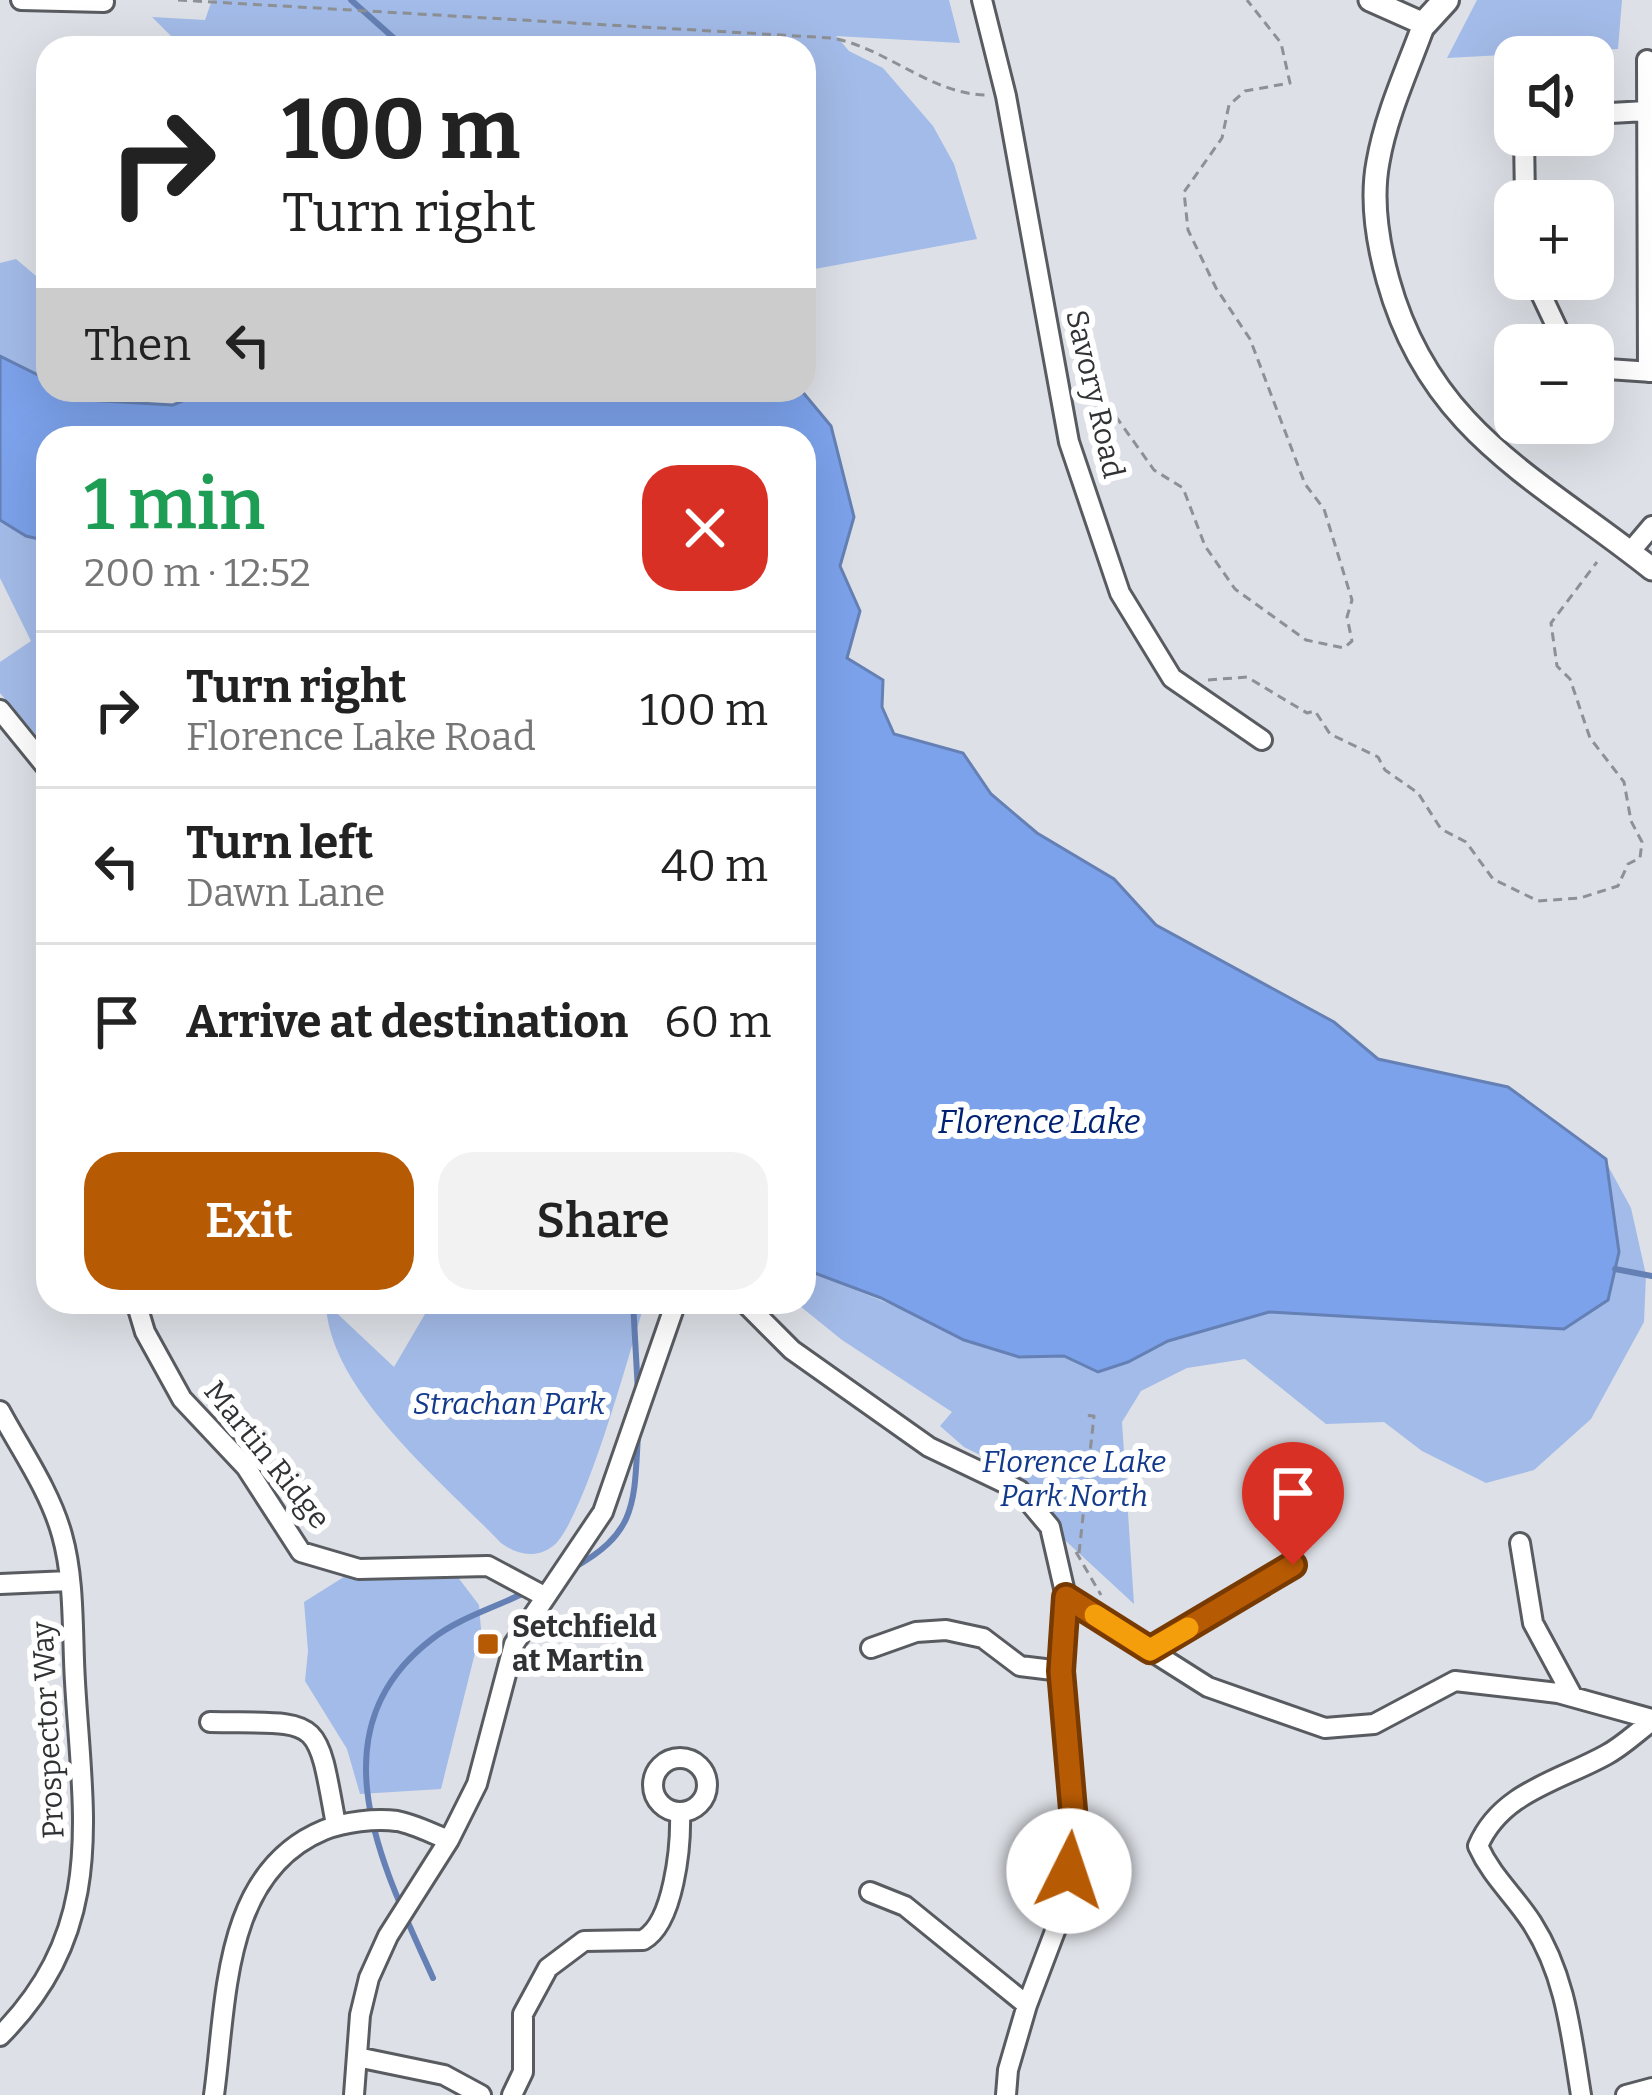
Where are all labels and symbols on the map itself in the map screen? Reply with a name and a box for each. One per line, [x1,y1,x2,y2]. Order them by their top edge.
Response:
street label: Savory Road [1058,306,1132,482]
water label: Florence Lake [938,1102,1140,1142]
street label: Martin Ridge [197,1374,337,1536]
park label: Strachan Park [413,1386,606,1422]
pin [1242,1442,1344,1565]
park label: Florence Lake Park North [982,1444,1166,1514]
place label: Setchfield at Martin [512,1609,657,1679]
street label: Prospector Way [24,1620,72,1840]
marker: Setchfield at Martin [475,1631,501,1657]
position arrow [1006,1808,1132,1934]

